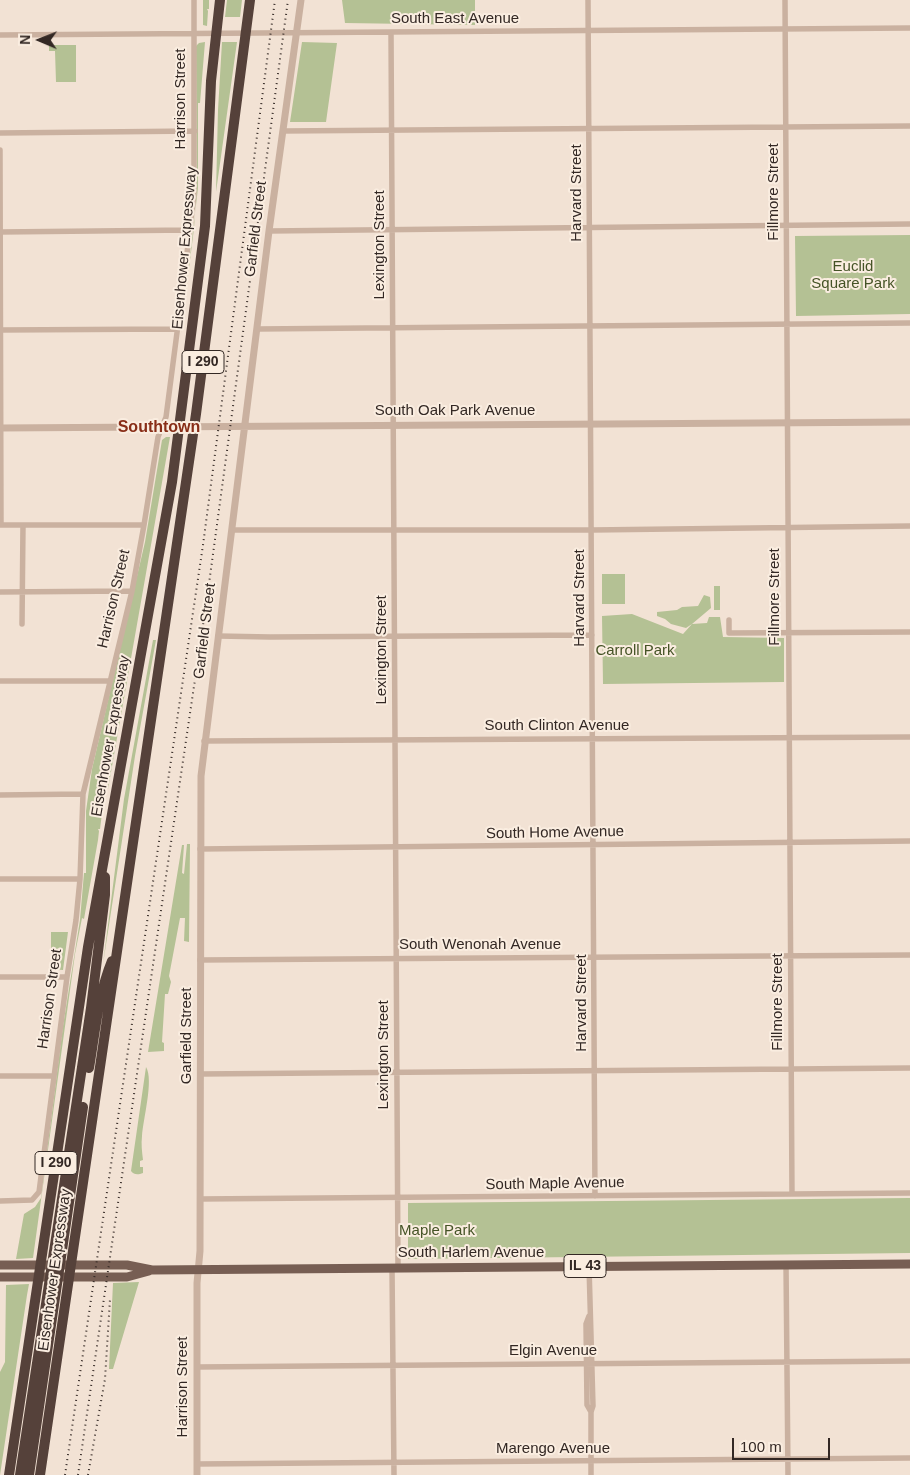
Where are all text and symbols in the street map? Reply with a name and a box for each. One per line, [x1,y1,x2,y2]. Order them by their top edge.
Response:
street label: South East Avenue [391,10,519,28]
north arrow [15,15,65,65]
text: N [17,35,33,45]
street label: Harrison Street [172,49,190,149]
street label: Fillmore Street [765,143,783,241]
street label: Harvard Street [568,144,586,242]
street label: Eisenhower Expressway [169,166,201,330]
street label: Garfield Street [241,180,271,278]
street label: Lexington Street [371,190,389,300]
park label: Euclid Square Park [811,258,895,293]
road number: I 290 [182,351,224,374]
street label: South Oak Park Avenue [375,402,535,420]
district label: Southtown [118,418,200,438]
street label: Harrison Street [94,548,134,650]
street label: Fillmore Street [766,548,784,646]
street label: Harvard Street [571,549,589,647]
street label: Garfield Street [190,582,220,680]
street label: Lexington Street [373,595,391,705]
park label: Carroll Park [595,642,675,660]
street label: Eisenhower Expressway [88,654,134,818]
street label: South Clinton Avenue [485,717,629,735]
street label: South Home Avenue [486,823,624,843]
street label: South Wenonah Avenue [399,936,561,954]
street label: Harrison Street [34,948,66,1050]
street label: Fillmore Street [769,953,787,1051]
street label: Harvard Street [573,954,591,1052]
street label: Garfield Street [178,988,196,1084]
street label: Lexington Street [375,1000,393,1110]
road number: I 290 [35,1152,77,1174]
street label: South Maple Avenue [485,1174,625,1194]
street label: Eisenhower Expressway [35,1188,75,1352]
park label: Maple Park [399,1222,475,1240]
street label: South Harlem Avenue [398,1244,544,1262]
road number: IL 43 [564,1254,606,1278]
street label: Harrison Street [174,1337,192,1437]
street label: Elgin Avenue [509,1342,597,1360]
scale bar [735,1428,832,1460]
text: 100 m [740,1438,782,1455]
street label: Marengo Avenue [496,1440,610,1458]

